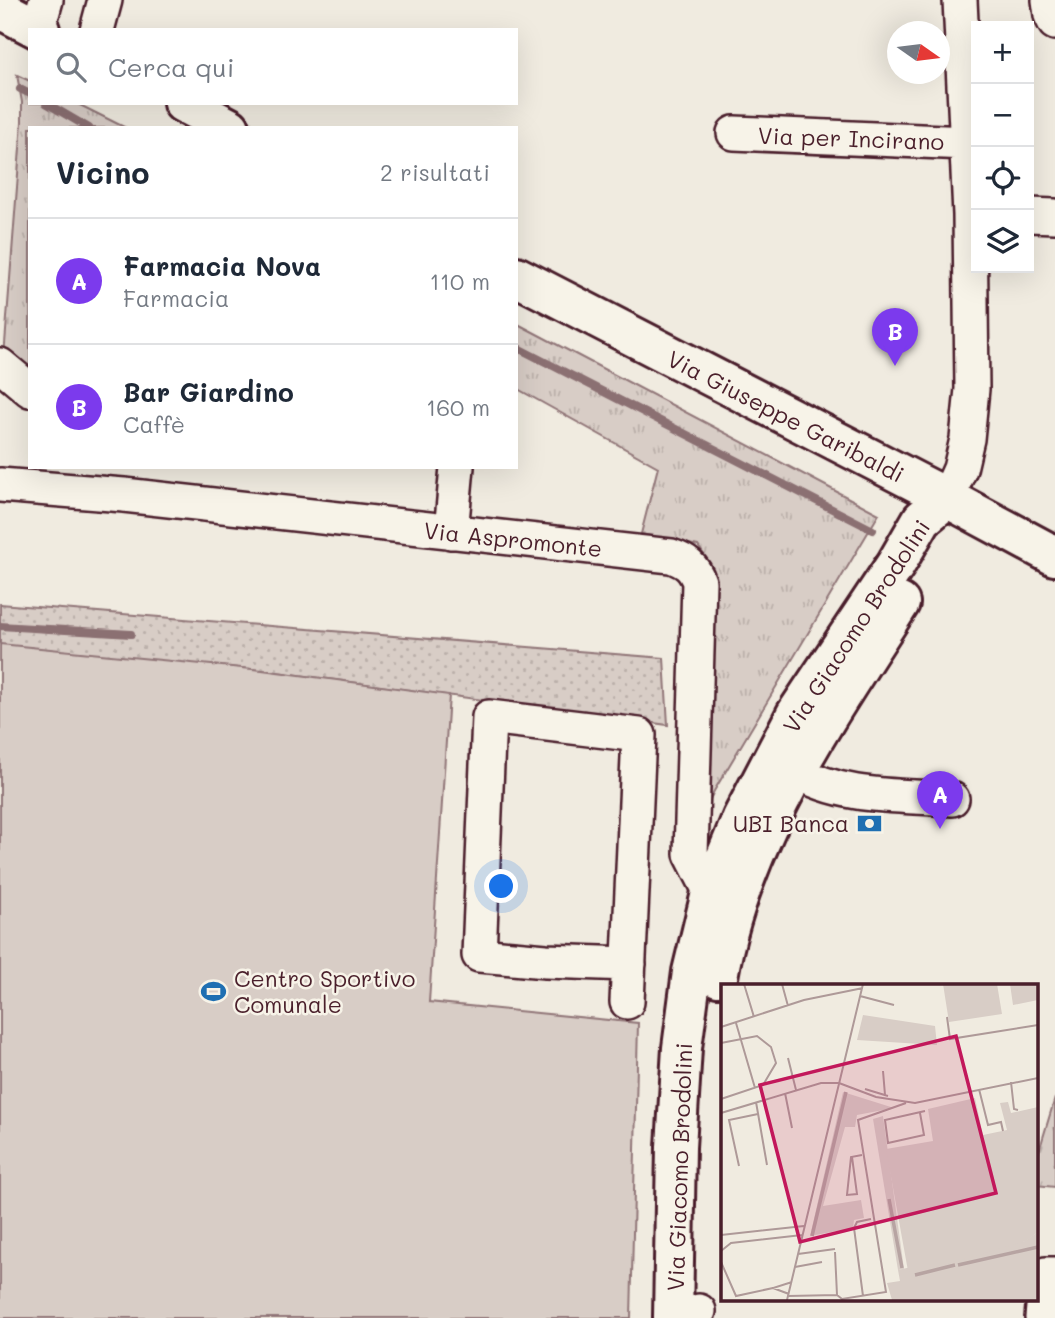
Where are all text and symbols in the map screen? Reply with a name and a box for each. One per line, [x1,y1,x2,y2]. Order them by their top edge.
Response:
north arrow [887,21,950,84]
map controls [971,21,1034,273]
button: + [971,21,1034,84]
search box [28,28,518,105]
icon: search [52,48,90,86]
text: Cerca qui [108,50,234,84]
button: − [971,84,1034,147]
street label: Via per Incirano [757,120,945,156]
button: locate [971,147,1034,210]
text: Vicino [56,152,150,192]
text: 2 risultati [380,157,490,187]
button: layers [971,210,1034,273]
text: Farmacia Nova [123,249,321,283]
text: A [71,266,87,296]
text: 110 m [430,266,490,296]
text: Farmacia [123,283,229,313]
pin: B [872,308,918,366]
street label: Via Giuseppe Garibaldi [663,343,909,489]
text: Bar Giardino [123,375,294,409]
text: B [71,392,87,422]
text: 160 m [426,392,490,422]
text: Caffè [123,409,185,439]
street label: Via Giacomo Brodolini [776,514,936,738]
street label: Via Aspromonte [422,515,604,563]
pin: A [917,771,963,829]
place label: UBI Banca [733,808,849,838]
bank icon: UBI Banca [855,809,883,837]
your location [484,869,518,903]
place label: Centro Sportivo Comunale [234,963,415,1019]
sports icon: Centro Sportivo Comunale [200,977,228,1005]
inset map [721,984,1038,1300]
street label: Via Giacomo Brodolini [660,1042,698,1292]

